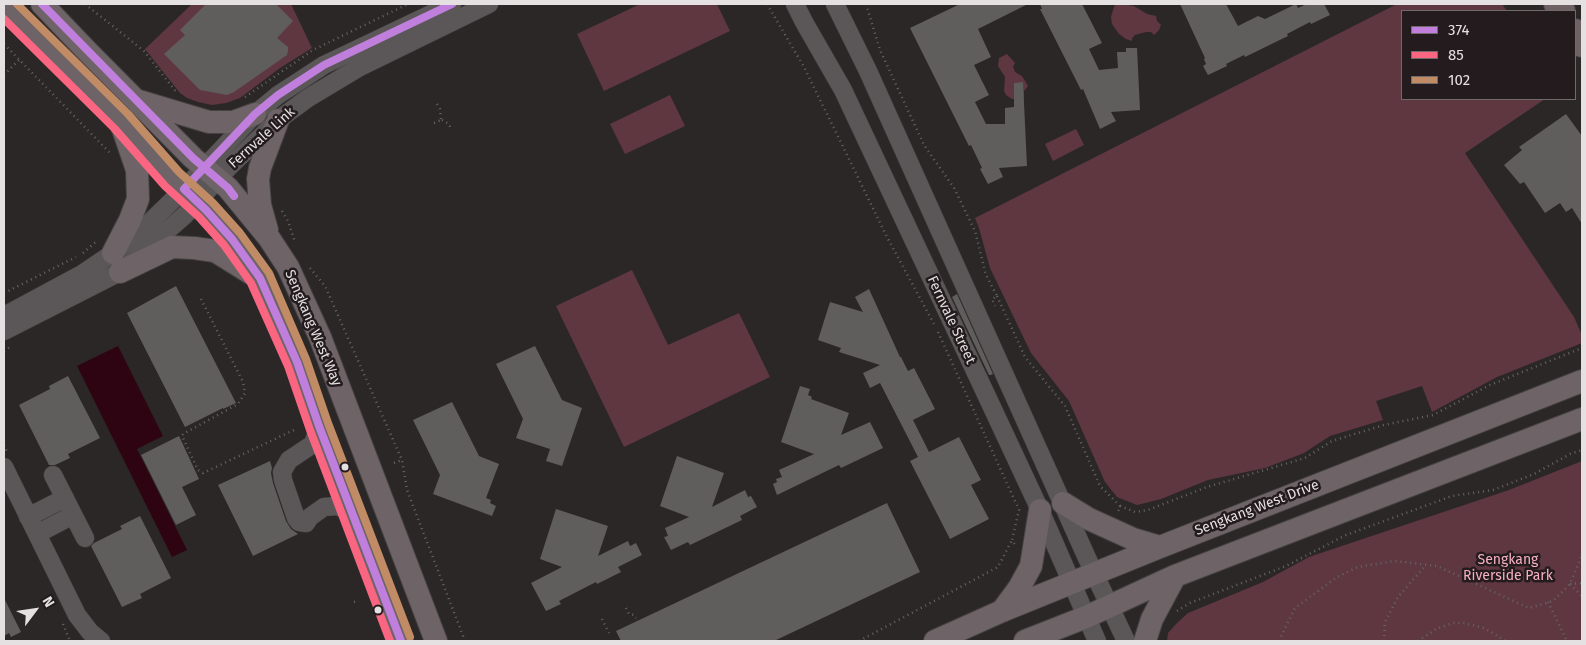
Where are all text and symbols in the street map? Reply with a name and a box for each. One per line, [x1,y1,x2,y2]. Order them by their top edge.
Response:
legend [1401,10,1576,100]
text: 374 [1448,21,1469,39]
text: 85 [1448,46,1464,64]
text: 102 [1448,71,1470,89]
street label: Fernvale Link [225,104,299,172]
street label: Sengkang West Way [281,268,345,388]
street label: Fernvale Street [923,273,979,367]
unlabelled marker [340,462,350,472]
street label: Sengkang West Drive [1193,477,1321,539]
park label: Sengkang Riverside Park [1463,552,1553,584]
north arrow [10,585,60,635]
text: N [39,594,58,610]
unlabelled marker [373,605,383,615]

